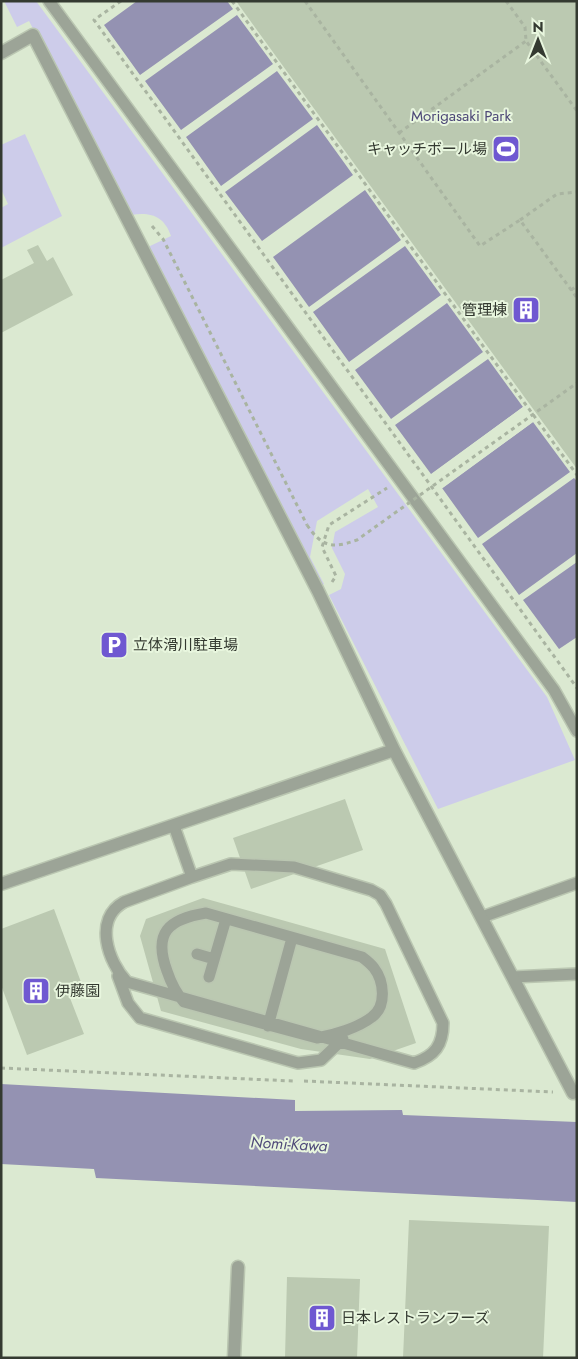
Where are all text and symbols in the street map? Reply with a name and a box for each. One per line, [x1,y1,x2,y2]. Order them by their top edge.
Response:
north arrow [513,15,563,65]
text: N [532,17,544,37]
park label: Morigasaki Park [411,105,511,127]
sports icon: キャッチボール場 [491,134,521,164]
place label: キャッチボール場 [367,138,487,160]
building icon: 管理棟 [511,295,541,325]
place label: 管理棟 [462,299,507,321]
parking icon: 立体滑川駐車場 [99,630,129,660]
place label: 立体滑川駐車場 [133,634,238,656]
building icon: 伊藤園 [21,976,51,1006]
place label: 伊藤園 [55,980,100,1002]
water label: Nomi-Kawa [250,1131,328,1158]
building icon: 日本レストランフーズ [307,1303,337,1333]
place label: 日本レストランフーズ [341,1307,490,1329]

